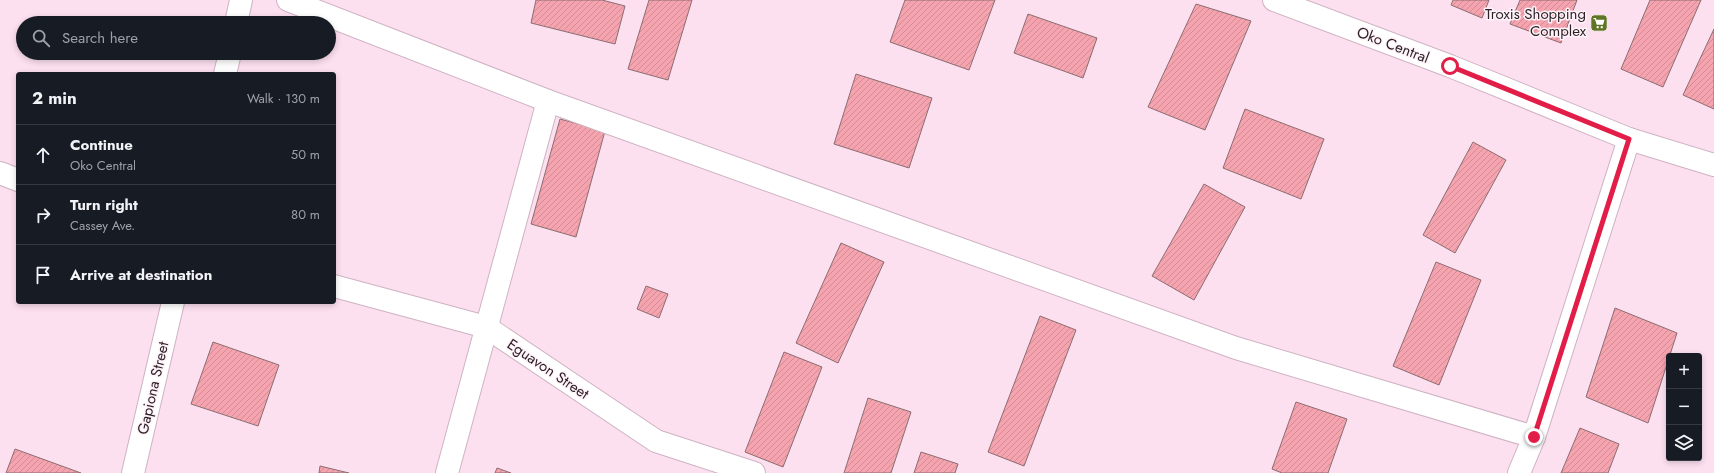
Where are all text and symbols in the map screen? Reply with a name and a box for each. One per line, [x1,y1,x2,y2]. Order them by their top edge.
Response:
place label: Troxis Shopping Complex [1485,3,1587,42]
supermarket icon: Troxis Shopping Complex [1589,13,1609,33]
search box [16,16,336,60]
street label: Oko Central [1353,21,1433,69]
icon: search [30,27,52,49]
text: Search here [62,27,138,49]
route start [1441,57,1459,75]
text: 2 min [32,86,77,110]
text: Walk · 130 m [247,89,320,108]
text: Continue [70,134,133,156]
icon: ahead [32,144,54,166]
text: 50 m [291,145,320,164]
text: Oko Central [70,156,136,175]
text: Turn right [70,194,138,216]
icon: right [32,204,54,226]
text: 80 m [291,205,320,224]
text: Cassey Ave. [70,216,135,235]
icon: arrive [32,264,54,286]
text: Arrive at destination [70,264,212,286]
street label: Eguavon Street [503,333,594,405]
street label: Gapiona Street [132,339,174,437]
map controls [1666,353,1702,461]
button: + [1666,353,1702,389]
button: − [1666,389,1702,425]
button: layers [1666,425,1702,461]
route end [1525,428,1543,446]

